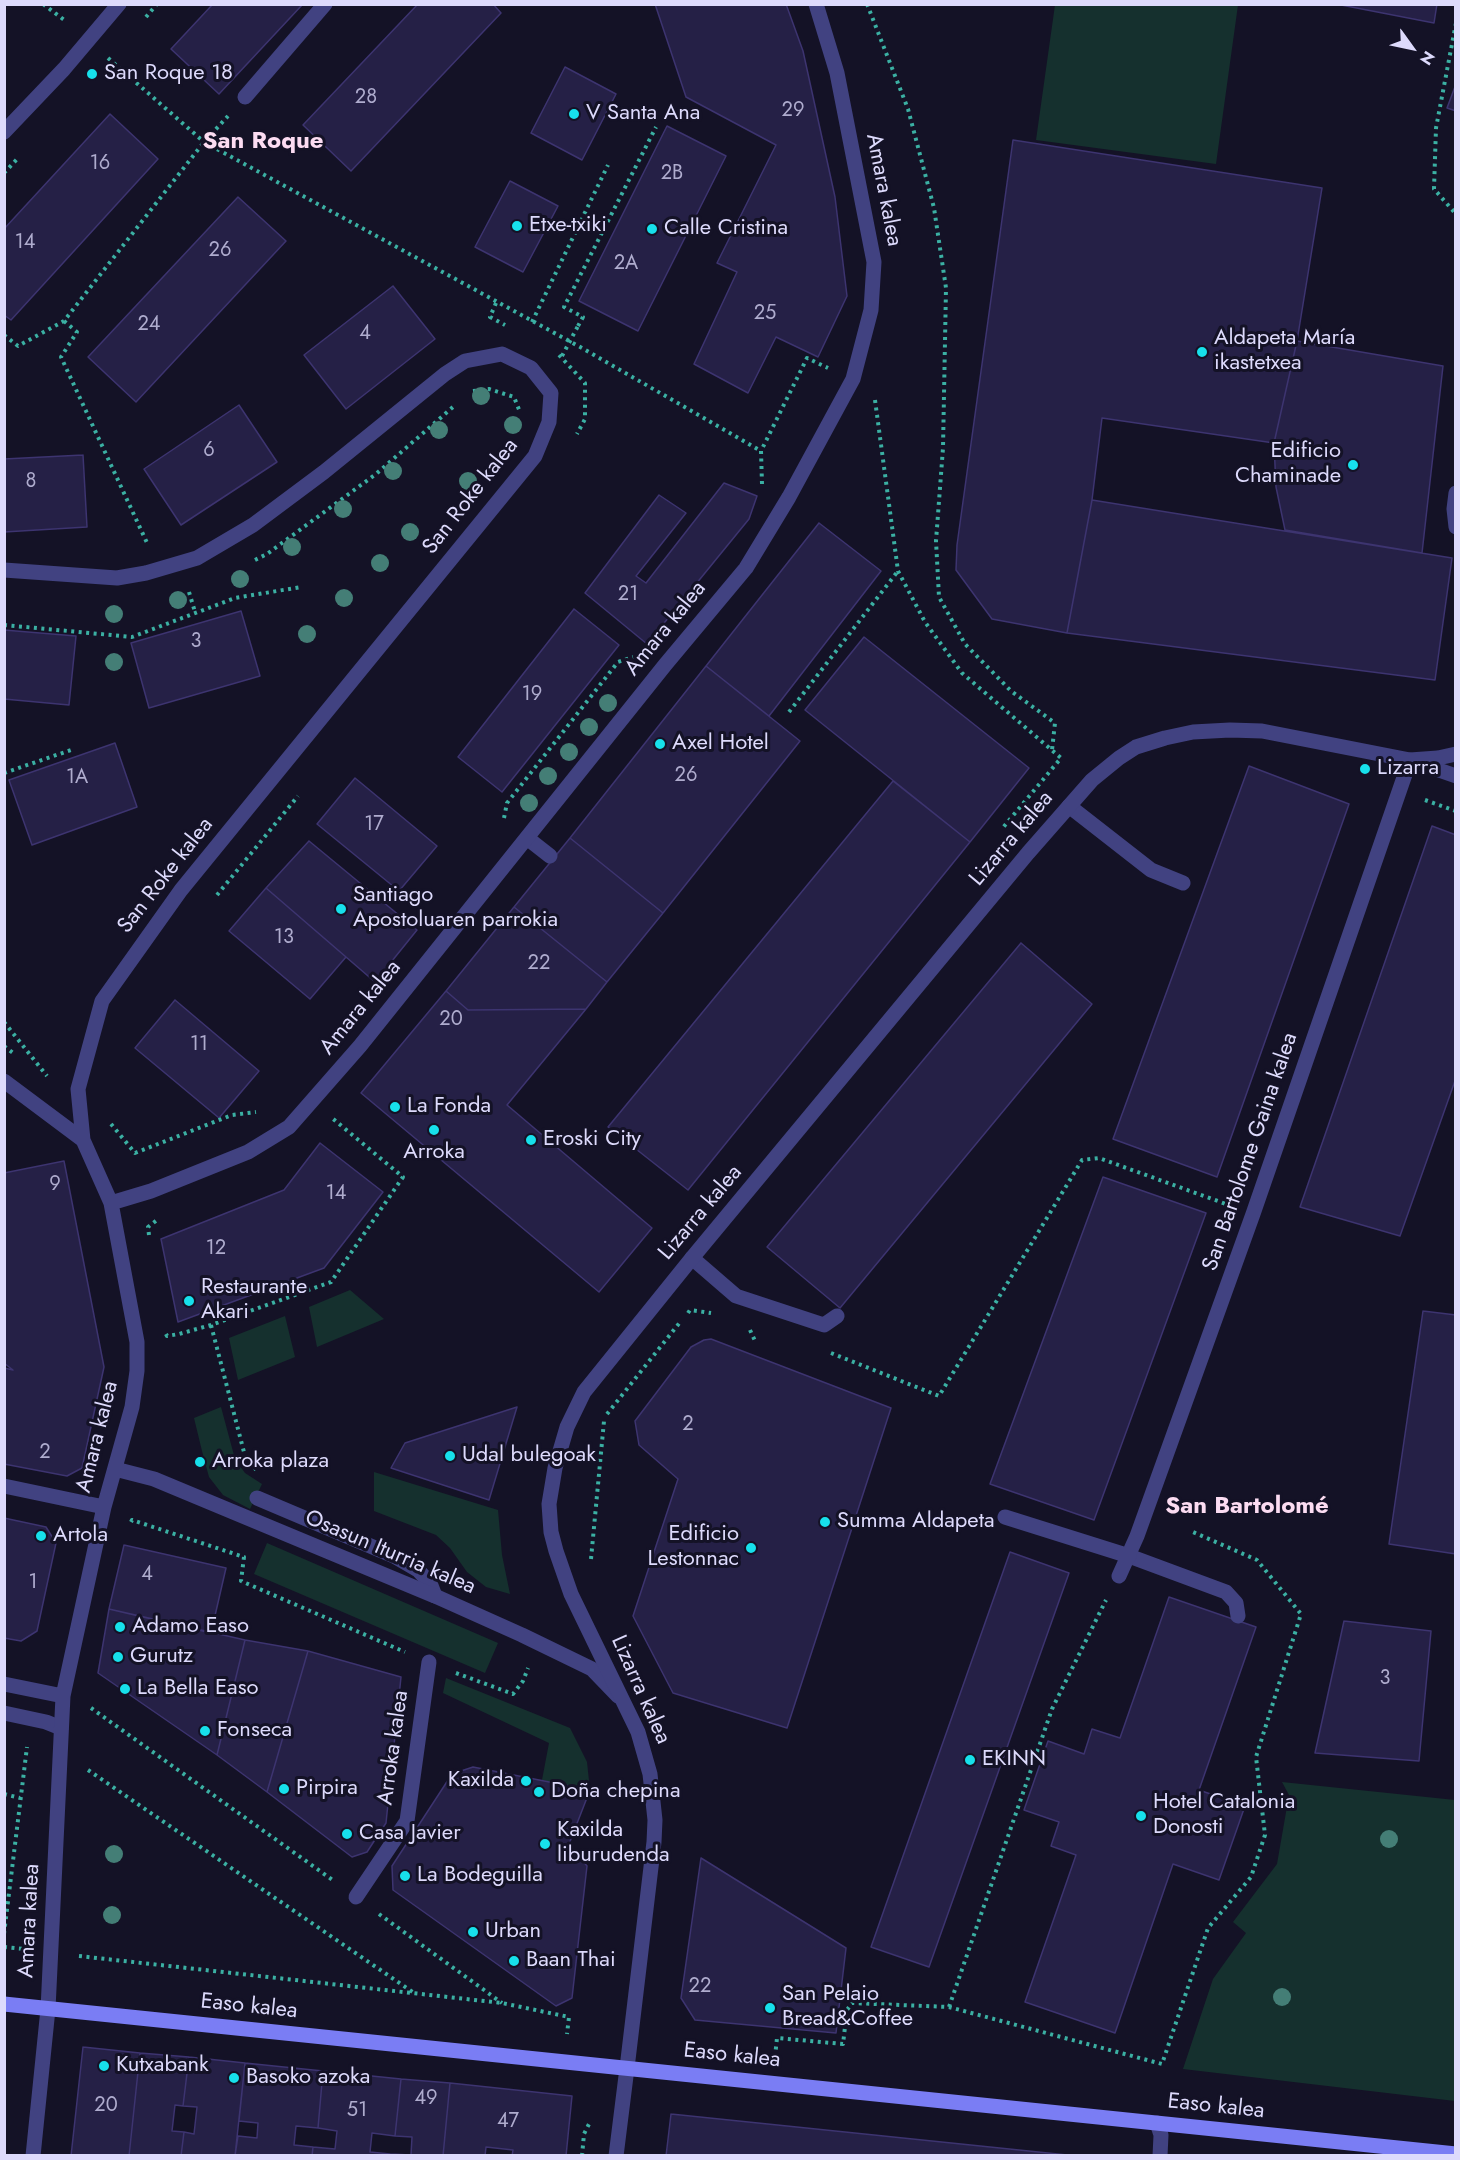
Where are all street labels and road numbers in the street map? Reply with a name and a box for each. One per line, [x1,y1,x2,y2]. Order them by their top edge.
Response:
street label: Amara kalea [859,131,907,249]
street label: San Roke kalea [418,434,524,560]
street label: Amara kalea [620,576,712,682]
street label: Lizarra kalea [965,786,1059,892]
street label: San Roke kalea [113,813,219,939]
street label: Amara kalea [315,955,407,1061]
street label: San Bartolome Gaina kalea [1198,1030,1304,1274]
street label: Lizarra kalea [654,1160,748,1266]
street label: Amara kalea [71,1378,125,1496]
street label: Osasun Iturria kalea [301,1505,479,1601]
street label: Lizarra kalea [604,1632,676,1748]
street label: Arroka kalea [373,1689,415,1807]
street label: Amara kalea [14,1863,46,1979]
street label: Easo kalea [199,1989,299,2025]
street label: Easo kalea [682,2038,782,2074]
street label: Easo kalea [1166,2089,1266,2125]

